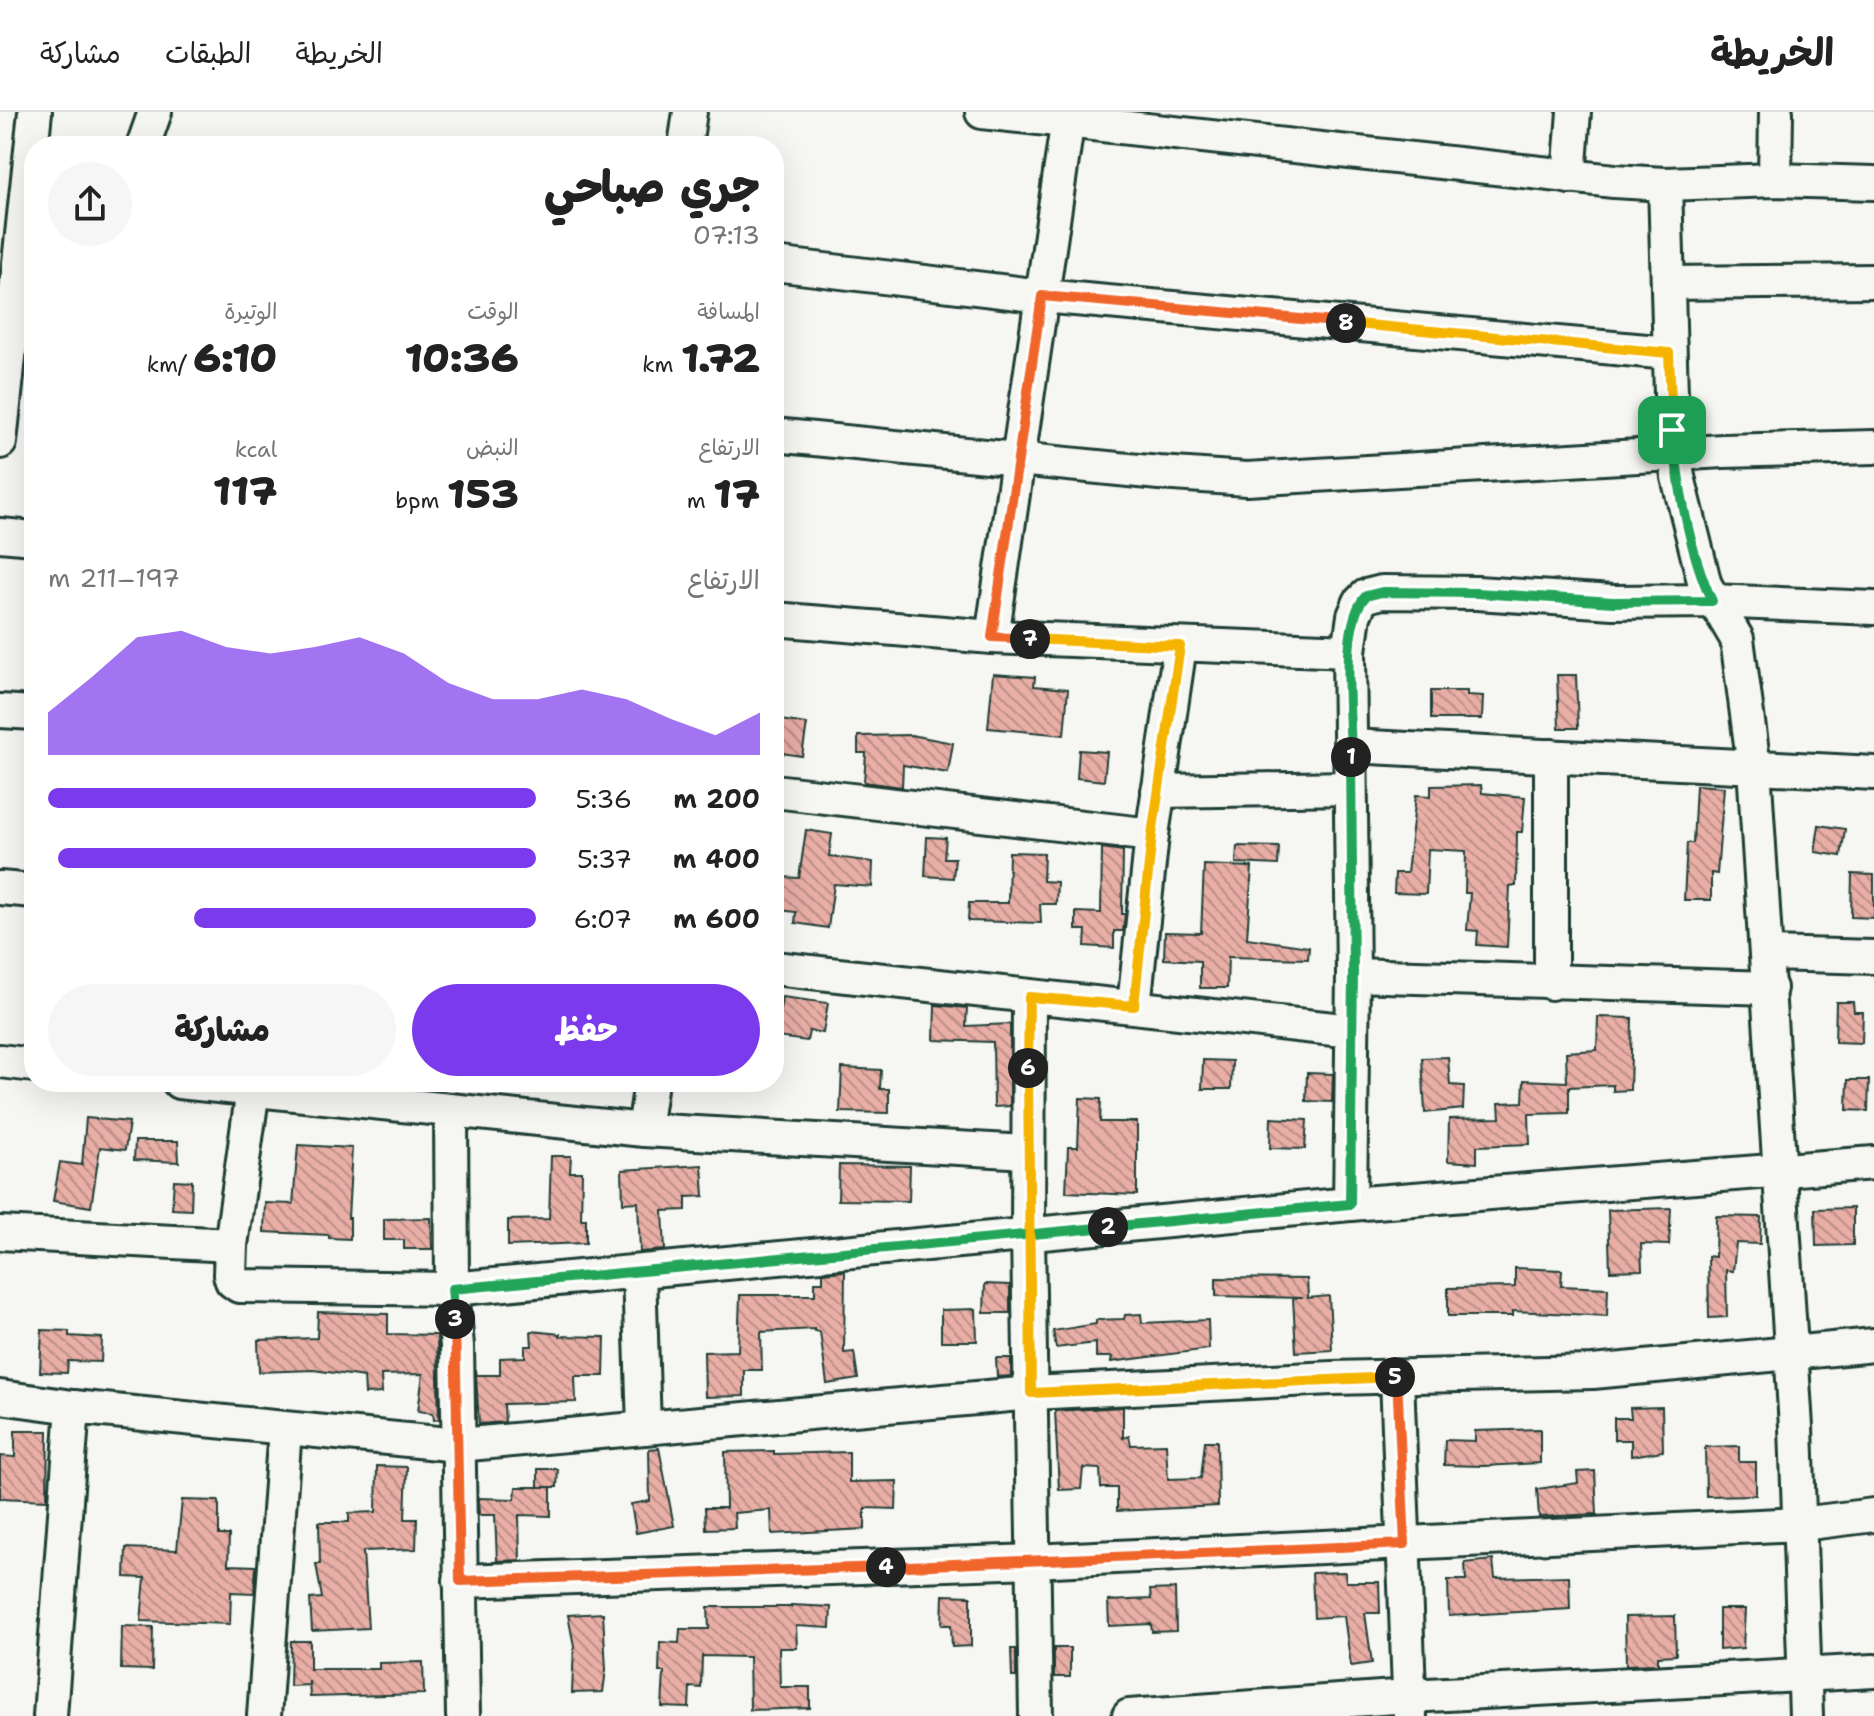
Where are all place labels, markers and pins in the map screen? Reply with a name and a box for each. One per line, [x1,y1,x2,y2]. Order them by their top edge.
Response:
pin: 8 [1326,303,1366,343]
pin [1638,396,1706,464]
pin: 7 [1010,619,1050,659]
pin: 1 [1331,737,1371,777]
pin: 6 [1008,1048,1048,1088]
pin: 2 [1088,1207,1128,1247]
pin: 3 [435,1299,475,1339]
pin: 5 [1375,1357,1415,1397]
pin: 4 [866,1547,906,1587]

